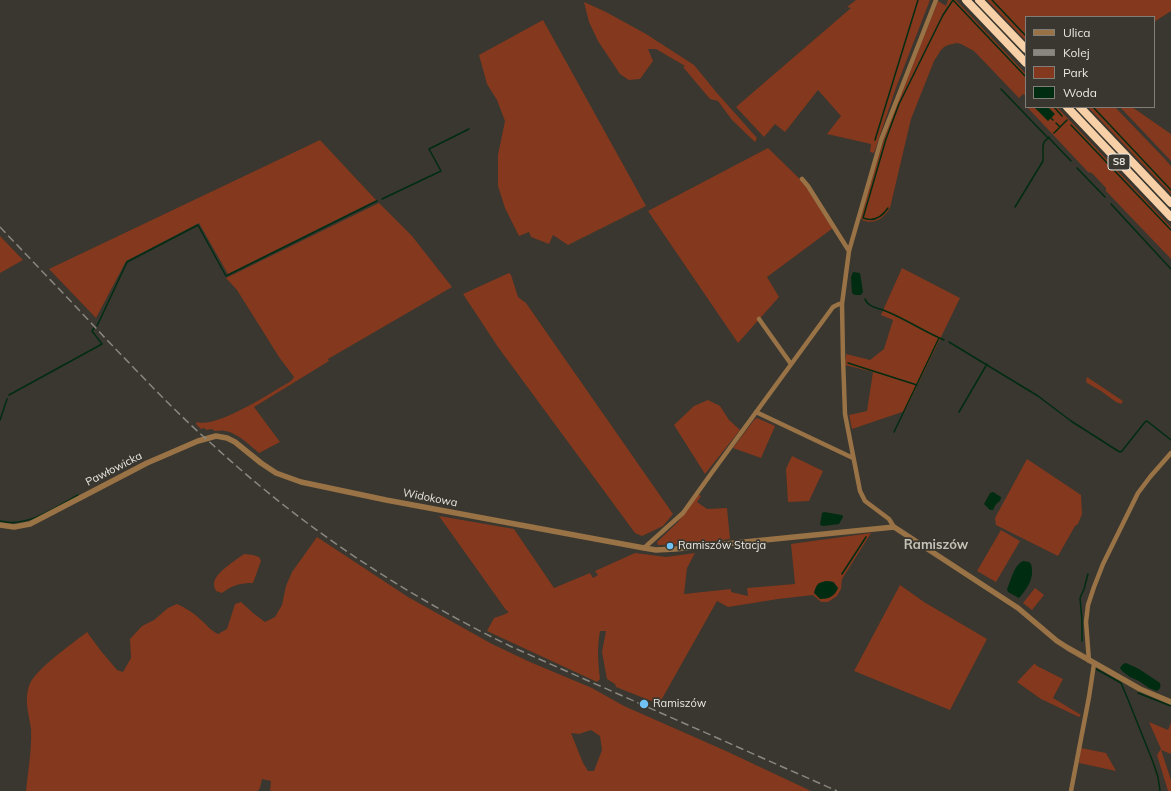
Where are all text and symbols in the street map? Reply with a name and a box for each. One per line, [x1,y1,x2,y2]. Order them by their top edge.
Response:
legend [1025,16,1155,108]
text: Ulica [1063,25,1091,40]
text: Kolej [1063,45,1090,60]
text: Park [1063,65,1088,80]
text: Woda [1063,85,1097,100]
road number: S8 [1108,154,1130,170]
street label: Pawłowicka [84,449,144,489]
street label: Widokowa [401,486,459,510]
district label: Ramiszów [904,537,968,553]
place label: Ramiszów Stacja [678,539,766,553]
marker: Ramiszów Stacja [665,541,675,551]
place label: Ramiszów [653,697,706,711]
marker: Ramiszów [638,698,650,710]

